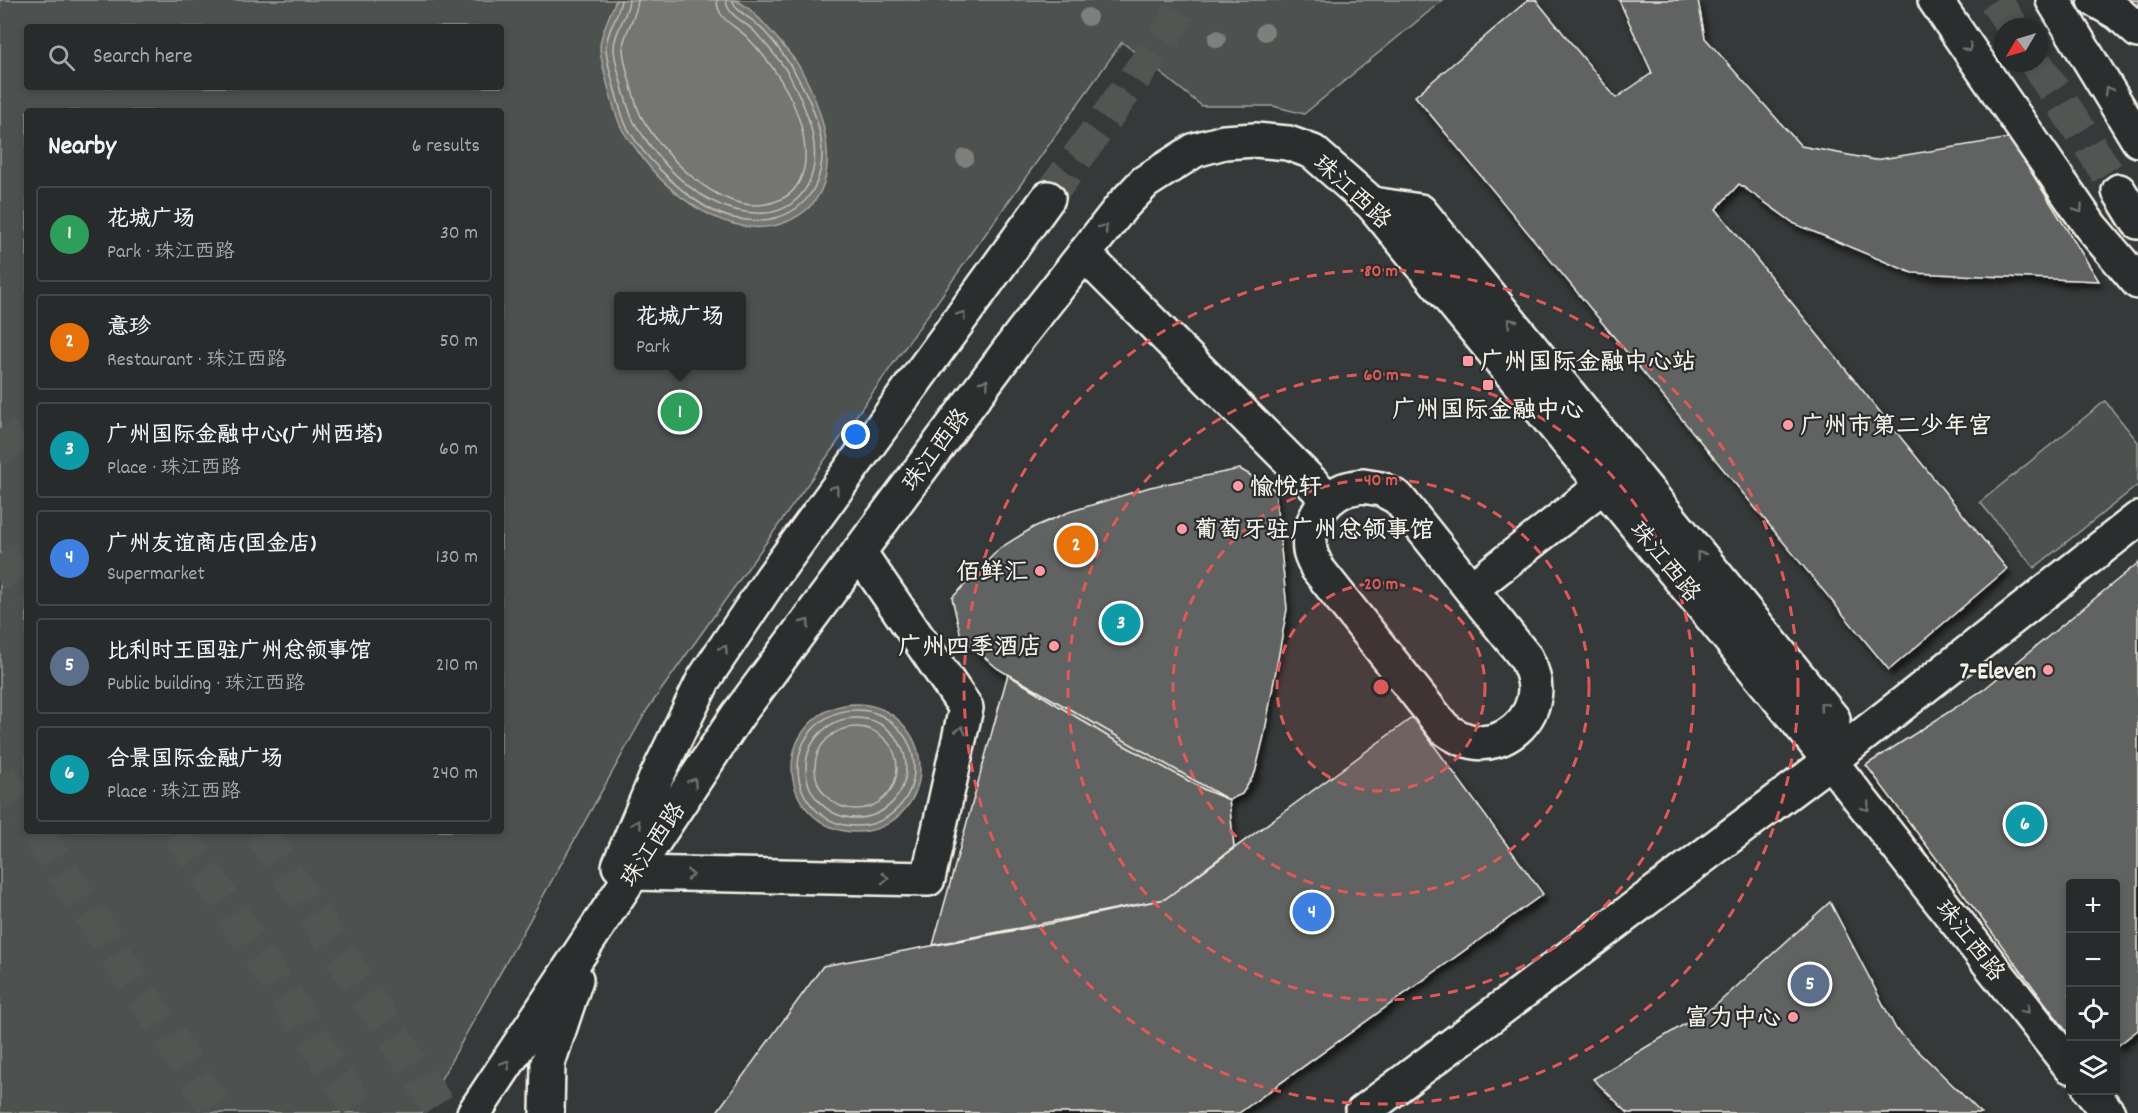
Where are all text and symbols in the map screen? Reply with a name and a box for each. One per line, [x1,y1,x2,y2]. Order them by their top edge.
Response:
north arrow [1994,18,2048,72]
search box [24,24,504,90]
icon: search [45,41,78,74]
text: Search here [93,42,192,73]
one-way arrow [1961,42,1972,53]
one-way arrow [2103,86,2115,96]
text: Nearby [48,129,116,166]
text: 6 results [412,133,480,161]
street label: 珠江西路 [1304,148,1398,238]
one-way arrow [2072,202,2083,213]
text: 花城广场 [107,205,195,236]
text: 1 [67,220,72,248]
text: 30 m [440,220,478,248]
one-way arrow [1097,224,1108,235]
text: Park · 珠江西路 [107,239,235,267]
text: 80 m [1364,260,1398,285]
popup [614,292,746,370]
text: 花城广场 [636,303,724,334]
one-way arrow [955,310,966,321]
text: 意珍 [107,313,151,344]
one-way arrow [1507,318,1518,329]
text: 2 [65,328,74,356]
text: 50 m [440,328,478,356]
text: Park [636,334,670,362]
text: Restaurant · 珠江西路 [107,347,287,375]
place label: 广州国际金融中心站 [1480,347,1696,381]
marker: 广州国际金融中心站 [1461,354,1475,368]
text: 60 m [1363,364,1399,389]
one-way arrow [977,378,988,389]
marker: 广州国际金融中心 [1481,378,1495,392]
pin: 1 [660,390,700,434]
place label: 广州国际金融中心 [1392,395,1584,429]
street label: 珠江西路 [895,402,980,499]
place label: 广州市第二少年宫 [1800,411,1992,445]
marker: 广州市第二少年宫 [1781,418,1795,432]
your location [841,420,870,449]
text: 广州国际金融中心(广州西塔) [107,421,382,452]
text: 3 [65,436,74,464]
text: 60 m [439,436,478,464]
text: Place · 珠江西路 [107,455,241,483]
text: 40 m [1364,469,1398,494]
place label: 愉悦轩 [1250,472,1322,506]
marker: 愉悦轩 [1231,479,1245,493]
one-way arrow [828,485,839,496]
place label: 葡萄牙驻广州总领事馆 [1194,515,1434,549]
street label: 珠江西路 [1620,515,1707,611]
pin: 2 [1056,522,1096,568]
marker: 葡萄牙驻广州总领事馆 [1175,522,1189,536]
text: 广州友谊商店(国金店) [107,530,316,561]
text: 4 [65,544,74,572]
text: 130 m [436,544,478,572]
one-way arrow [1696,551,1707,562]
place label: 佰鲜汇 [956,557,1028,591]
text: Supermarket [107,561,205,589]
marker: 佰鲜汇 [1033,564,1047,578]
text: 20 m [1364,573,1398,598]
pin: 3 [1102,600,1140,646]
one-way arrow [798,619,809,630]
place label: 广州四季酒店 [898,632,1042,666]
text: 比利时王国驻广州总领事馆 [107,637,371,668]
marker: 广州四季酒店 [1047,639,1061,653]
one-way arrow [717,645,728,656]
text: 5 [65,652,74,680]
text: 210 m [436,652,478,680]
place label: 7-Eleven [1960,656,2036,690]
marker: 7-Eleven [2041,663,2055,677]
text: Public building · 珠江西路 [107,671,305,699]
centre of rings [1371,677,1391,697]
one-way arrow [1819,702,1830,713]
one-way arrow [954,726,967,736]
text: 合景国际金融广场 [107,745,283,776]
text: 6 [65,760,74,788]
text: 240 m [432,760,478,788]
one-way arrow [686,778,697,789]
text: Place · 珠江西路 [107,779,241,807]
street label: 珠江西路 [614,796,695,895]
one-way arrow [1859,800,1870,811]
pin: 6 [2006,802,2044,846]
one-way arrow [630,819,642,830]
one-way arrow [686,869,695,881]
one-way arrow [881,872,890,884]
map controls [2066,879,2120,1095]
button: + [2066,879,2120,933]
pin: 4 [1292,890,1332,934]
street label: 珠江西路 [1926,894,2012,990]
button: − [2066,933,2120,987]
pin: 5 [1790,962,1830,1006]
button: locate [2066,987,2120,1041]
place label: 富力中心 [1685,1003,1781,1037]
one-way arrow [2019,1003,2030,1014]
marker: 富力中心 [1786,1010,1800,1024]
button: layers [2066,1041,2120,1095]
one-way arrow [499,1060,510,1071]

